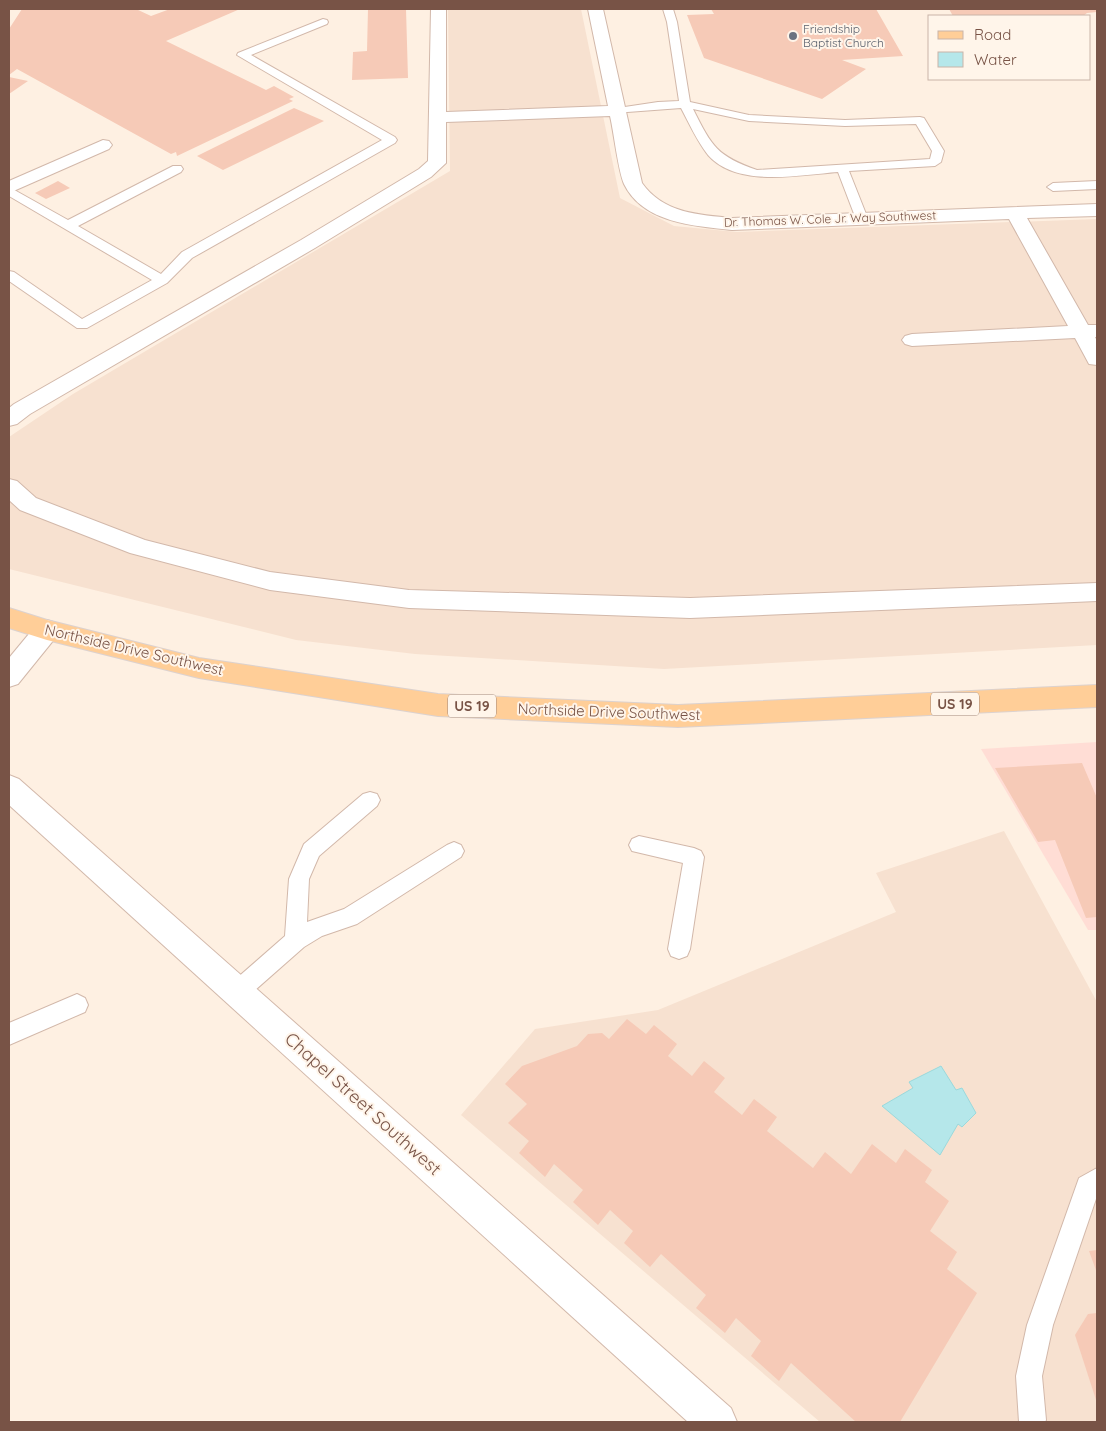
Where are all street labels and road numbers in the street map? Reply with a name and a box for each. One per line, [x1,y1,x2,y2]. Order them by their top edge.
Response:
street label: Dr. Thomas W. Cole Jr. Way Southwest [724,207,936,230]
street label: Northside Drive Southwest [43,620,225,679]
road number: US 19 [931,692,979,716]
road number: US 19 [448,694,496,718]
street label: Northside Drive Southwest [517,699,701,724]
street label: Chapel Street Southwest [280,1027,446,1180]

